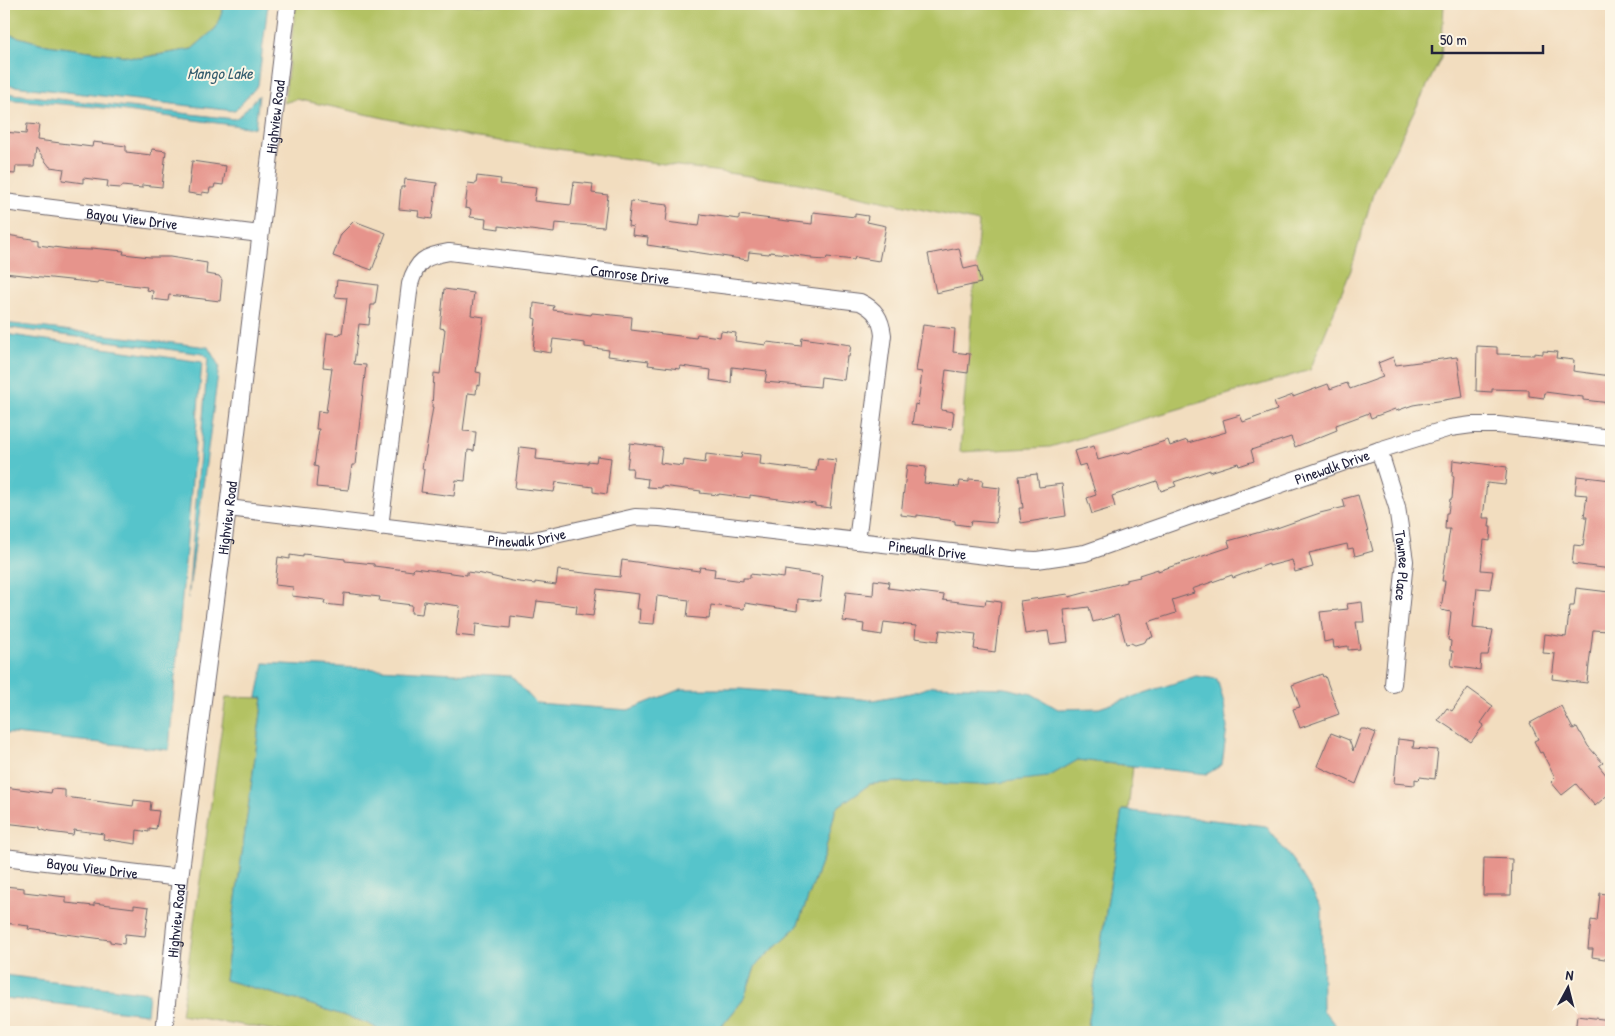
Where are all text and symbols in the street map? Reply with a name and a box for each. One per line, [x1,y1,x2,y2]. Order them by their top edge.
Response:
scale bar [1432,22,1544,54]
text: 50 m [1440,29,1467,50]
water label: Mango Lake [187,62,253,84]
street label: Highview Road [260,79,289,155]
street label: Bayou View Drive [85,202,179,234]
street label: Camrose Drive [589,259,671,289]
street label: Pinewalk Drive [1291,444,1372,489]
street label: Highview Road [212,480,242,556]
street label: Pinewalk Drive [487,522,568,552]
street label: Tawnee Place [1390,529,1416,602]
street label: Pinewalk Drive [888,534,968,564]
street label: Bayou View Drive [46,852,139,883]
street label: Highview Road [161,883,190,958]
north arrow [1542,964,1592,1014]
text: N [1565,965,1575,985]

